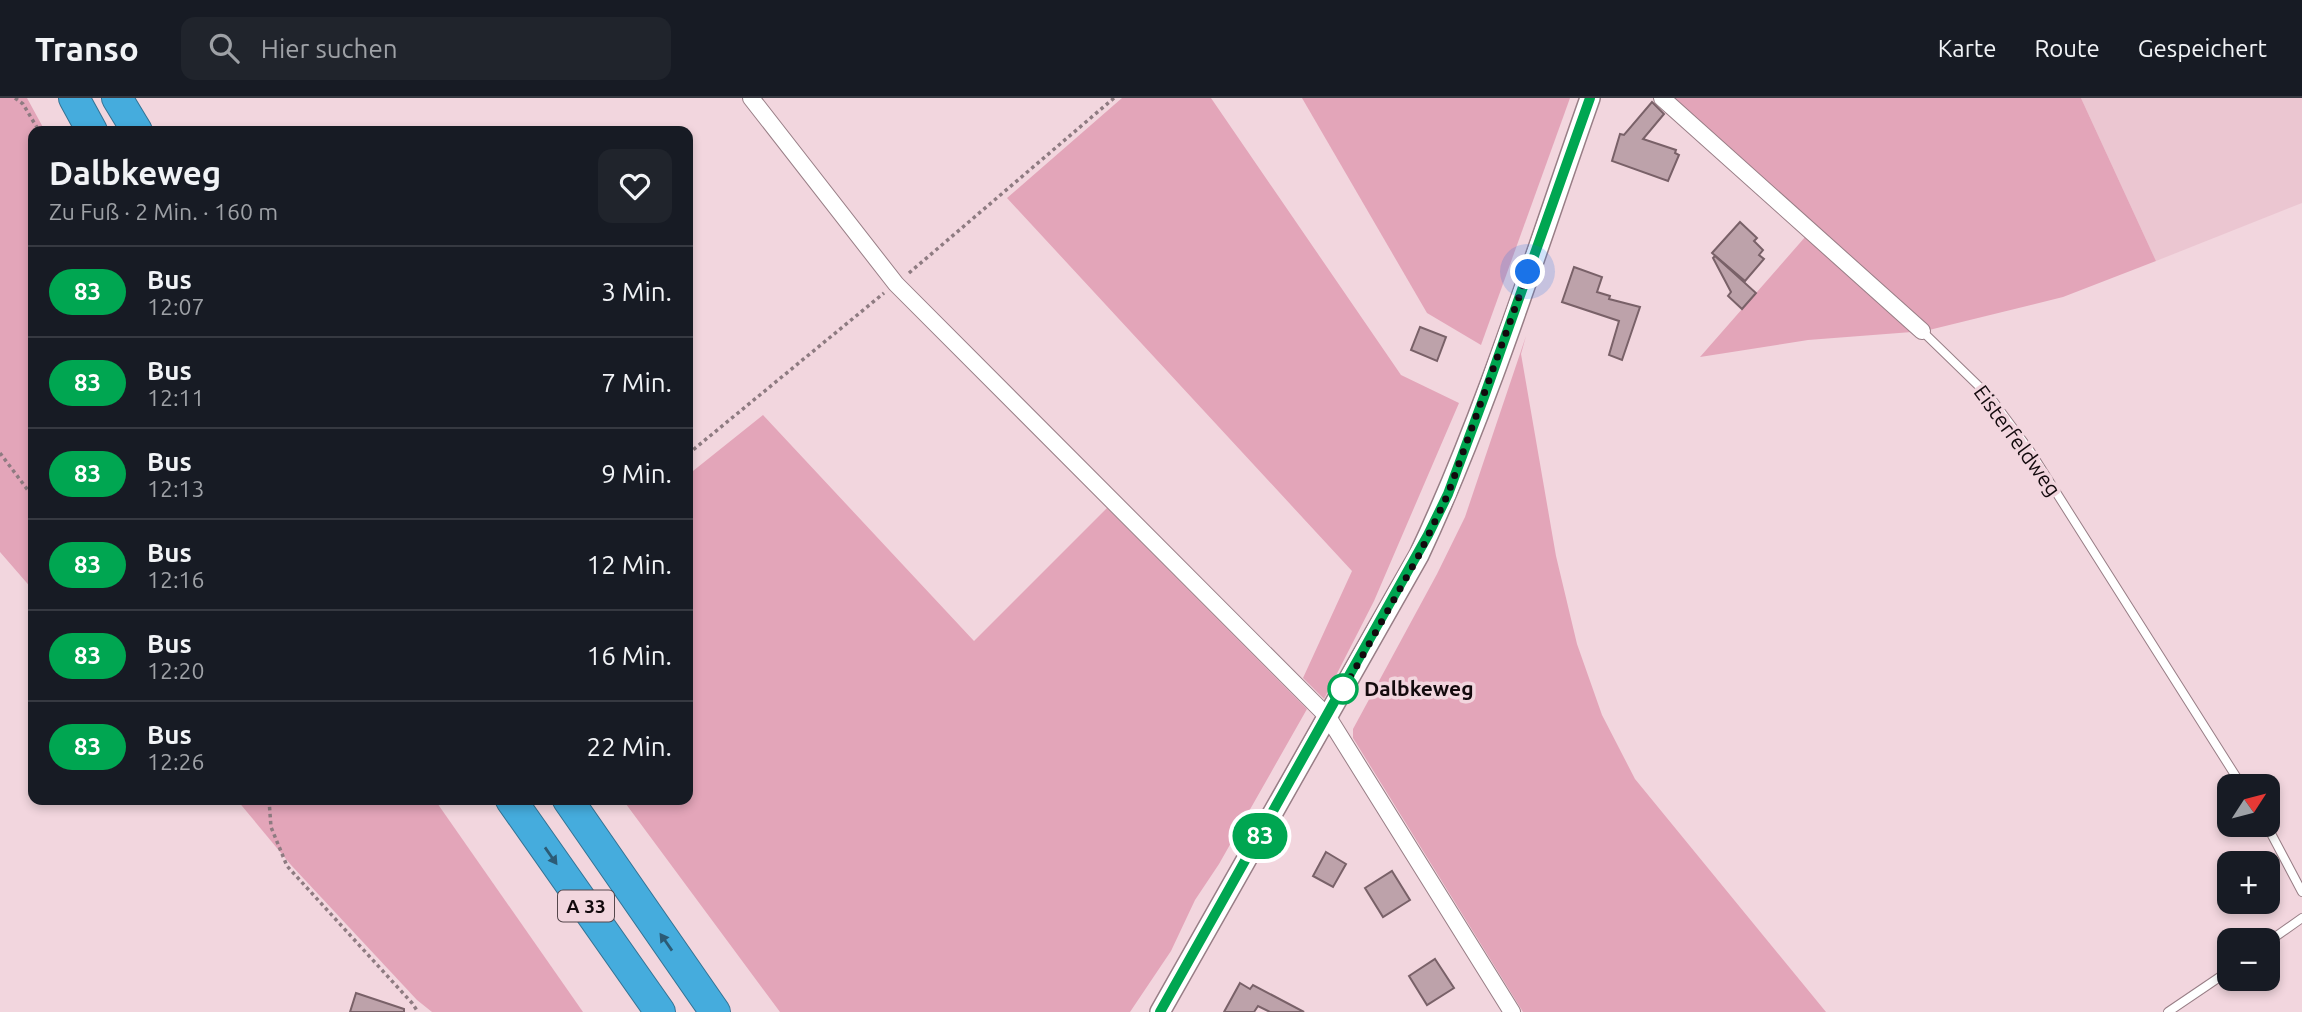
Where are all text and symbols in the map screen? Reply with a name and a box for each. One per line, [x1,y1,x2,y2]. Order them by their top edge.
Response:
search box [181,17,671,80]
icon: search [205,29,243,67]
text: Transo [35,30,139,67]
text: Hier suchen [261,34,398,63]
text: Karte [1938,35,1996,62]
text: Route [2034,35,2100,62]
text: Gespeichert [2138,35,2267,62]
button: heart [598,149,672,223]
text: Dalbkeweg [49,154,221,191]
text: Zu Fuß · 2 Min. · 160 m [49,199,278,224]
your location [1510,254,1545,289]
text: Bus [147,265,192,294]
text: 3 Min. [601,277,672,306]
text: 83 [74,278,101,305]
text: 12:07 [147,294,205,319]
text: Bus [147,356,192,385]
text: 7 Min. [601,368,672,397]
text: 83 [74,369,101,396]
street label: Eisterfeldweg [1970,380,2066,500]
text: 12:11 [147,385,205,410]
text: Bus [147,447,192,476]
text: 9 Min. [601,459,672,488]
text: 83 [74,460,101,487]
text: 12:13 [147,476,205,501]
text: Bus [147,538,192,567]
text: 12 Min. [587,550,672,579]
text: 83 [74,551,101,578]
text: 12:16 [147,567,205,592]
text: Bus [147,629,192,658]
text: 16 Min. [587,641,672,670]
text: 83 [74,642,101,669]
text: 12:20 [147,658,205,683]
marker: Dalbkeweg [1328,674,1358,704]
place label: Dalbkeweg [1364,676,1474,700]
text: Bus [147,720,192,749]
text: 22 Min. [587,732,672,761]
text: 83 [74,733,101,760]
text: 12:26 [147,749,205,774]
north arrow [2217,774,2280,836]
map controls [2217,774,2280,991]
line badge: 83 [1228,813,1292,859]
text: 83 [1246,822,1274,849]
one-way arrow [544,847,558,865]
button: + [2217,851,2280,914]
road number: A 33 [558,890,614,922]
button: − [2217,928,2280,991]
one-way arrow [659,933,673,951]

